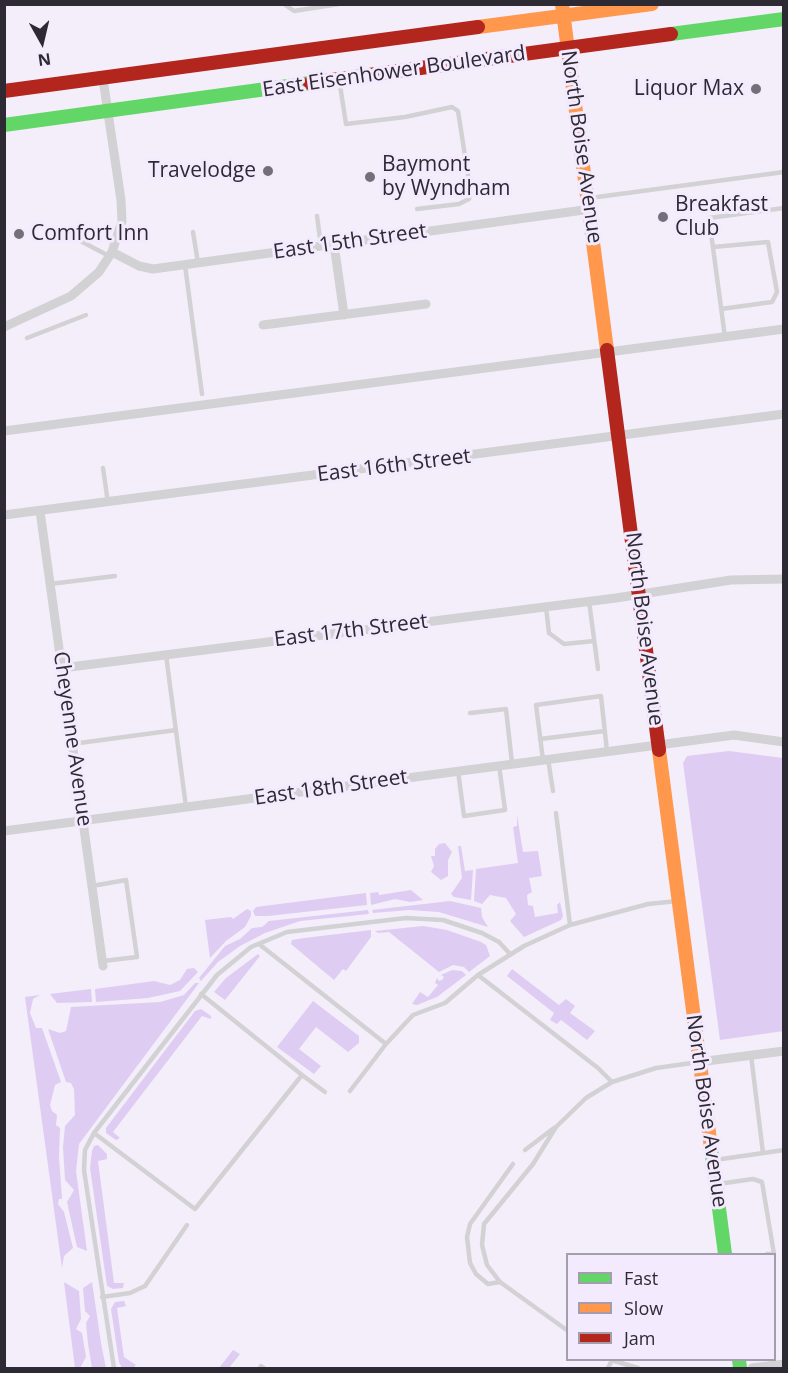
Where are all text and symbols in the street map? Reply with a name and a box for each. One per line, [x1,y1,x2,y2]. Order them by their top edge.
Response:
north arrow [12,12,72,72]
street label: East Eisenhower Boulevard [261,41,527,103]
text: N [37,48,52,72]
street label: North Boise Avenue [555,49,607,245]
place label: Liquor Max [634,76,744,102]
marker: Liquor Max [749,82,763,96]
place label: Baymont by Wyndham [382,152,510,202]
place label: Travelodge [148,158,256,184]
marker: Travelodge [261,164,275,178]
marker: Baymont by Wyndham [363,170,377,184]
place label: Breakfast Club [675,192,768,242]
marker: Breakfast Club [656,210,670,224]
street label: East 15th Street [272,219,428,265]
place label: Comfort Inn [31,221,149,247]
marker: Comfort Inn [12,227,26,241]
street label: East 16th Street [316,444,472,488]
street label: North Boise Avenue [620,531,668,727]
street label: East 17th Street [273,609,429,653]
street label: Cheyenne Avenue [47,650,97,828]
street label: East 18th Street [253,765,409,811]
street label: North Boise Avenue [680,1013,732,1209]
legend [566,1253,776,1361]
text: Fast [624,1266,658,1290]
text: Slow [624,1296,663,1320]
text: Jam [624,1326,656,1350]

